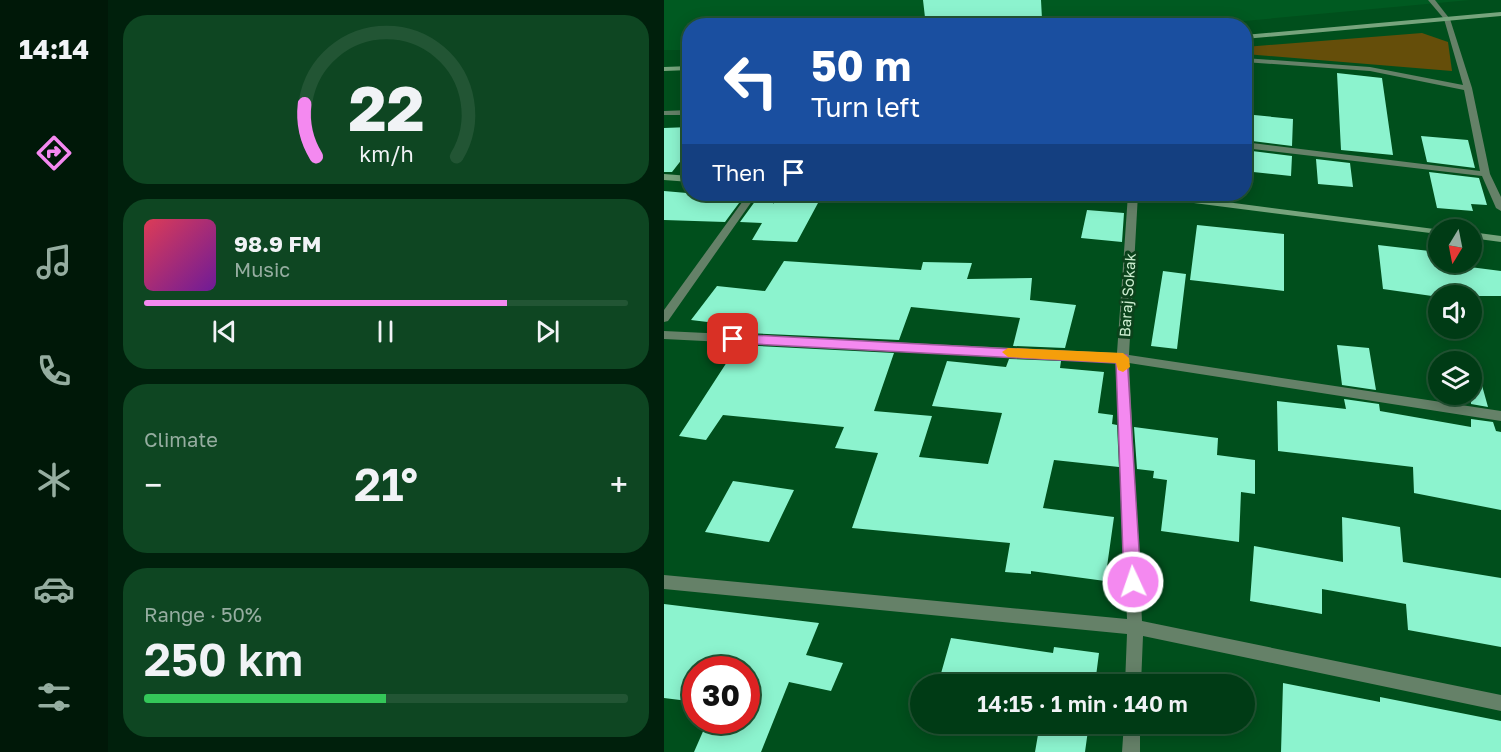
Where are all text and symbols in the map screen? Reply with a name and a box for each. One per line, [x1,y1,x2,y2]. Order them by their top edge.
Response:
text: 14:14 [19,33,89,65]
text: 50 m [811,40,911,90]
icon: left [712,42,790,120]
text: 22 [348,70,424,145]
text: Turn left [811,91,920,123]
icon: directions [33,132,75,174]
text: km/h [359,141,413,167]
icon: arrive [777,156,810,189]
text: Then [712,159,765,186]
north arrow [1428,219,1482,273]
map controls [1428,219,1482,405]
text: 98.9 FM [234,230,321,257]
icon: music [33,241,75,283]
street label: Baraj Sokak [1115,252,1139,338]
text: Music [234,257,290,281]
button: sound [1428,285,1482,339]
pin [707,313,758,364]
icon: previous [208,315,241,348]
icon: pause [369,315,402,348]
icon: next [531,315,564,348]
icon: arrive [716,322,749,355]
icon: phone [33,350,75,392]
button: layers [1428,351,1482,405]
text: Climate [144,427,218,451]
text: 21° [354,457,418,511]
icon: climate [33,459,75,501]
text: − [144,465,162,504]
text: + [610,465,628,504]
position arrow [1101,550,1165,614]
icon: car [33,568,75,610]
text: Range · 50% [144,602,262,626]
text: 250 km [144,632,303,686]
speed limit sign: 30 [682,656,760,734]
icon: filters [33,676,75,718]
text: 14:15 · 1 min · 140 m [977,690,1188,717]

